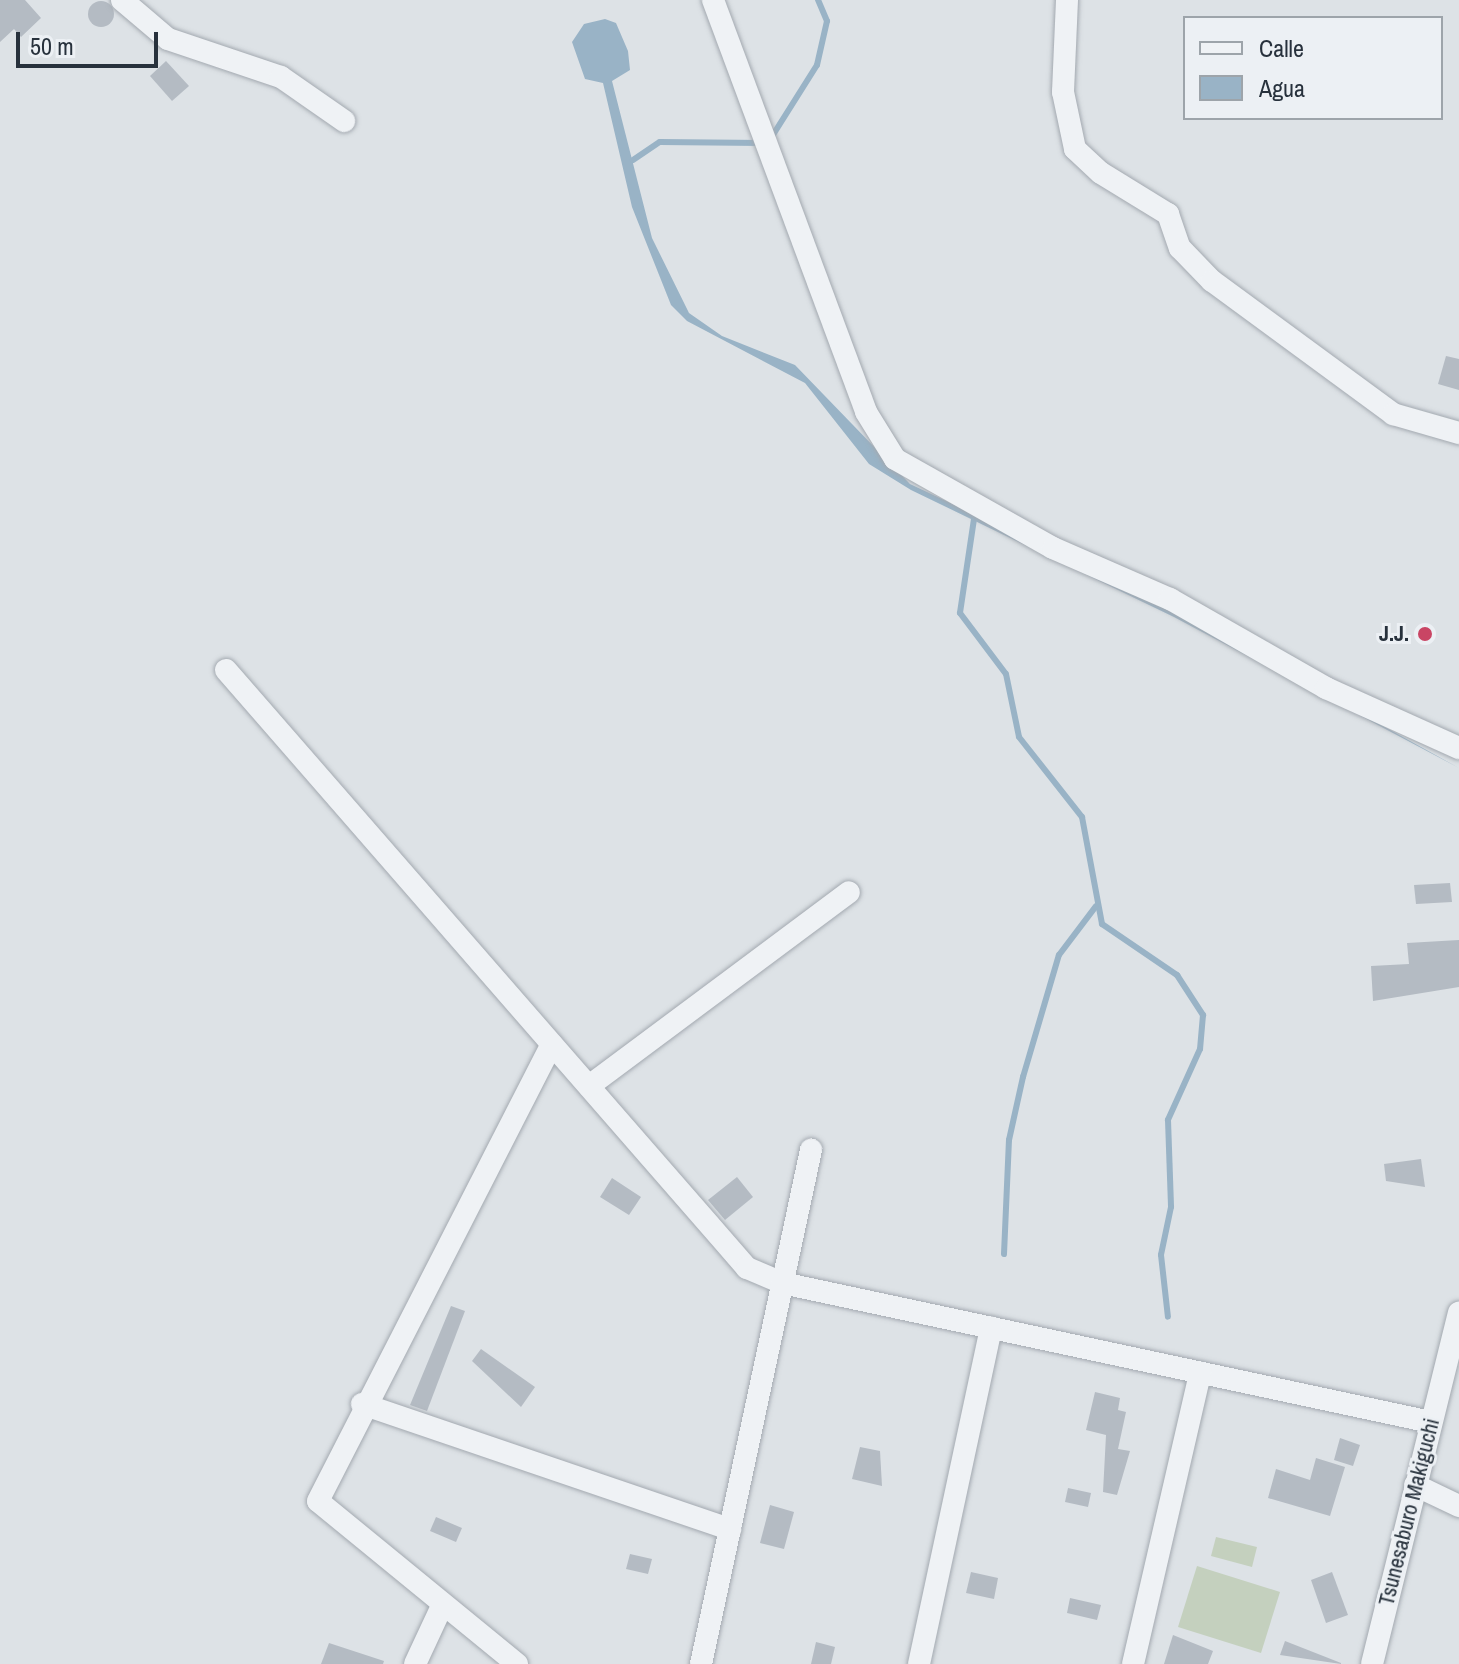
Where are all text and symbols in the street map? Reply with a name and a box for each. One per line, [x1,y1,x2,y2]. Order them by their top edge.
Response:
scale bar [20,16,162,66]
legend [1183,16,1443,120]
text: 50 m [30,30,74,62]
text: Calle [1259,32,1304,64]
text: Agua [1259,72,1305,104]
place label: J.J. [1379,621,1409,647]
marker: J.J. [1416,625,1434,643]
street label: Tsunesaburo Makiguchi [1373,1416,1445,1608]

